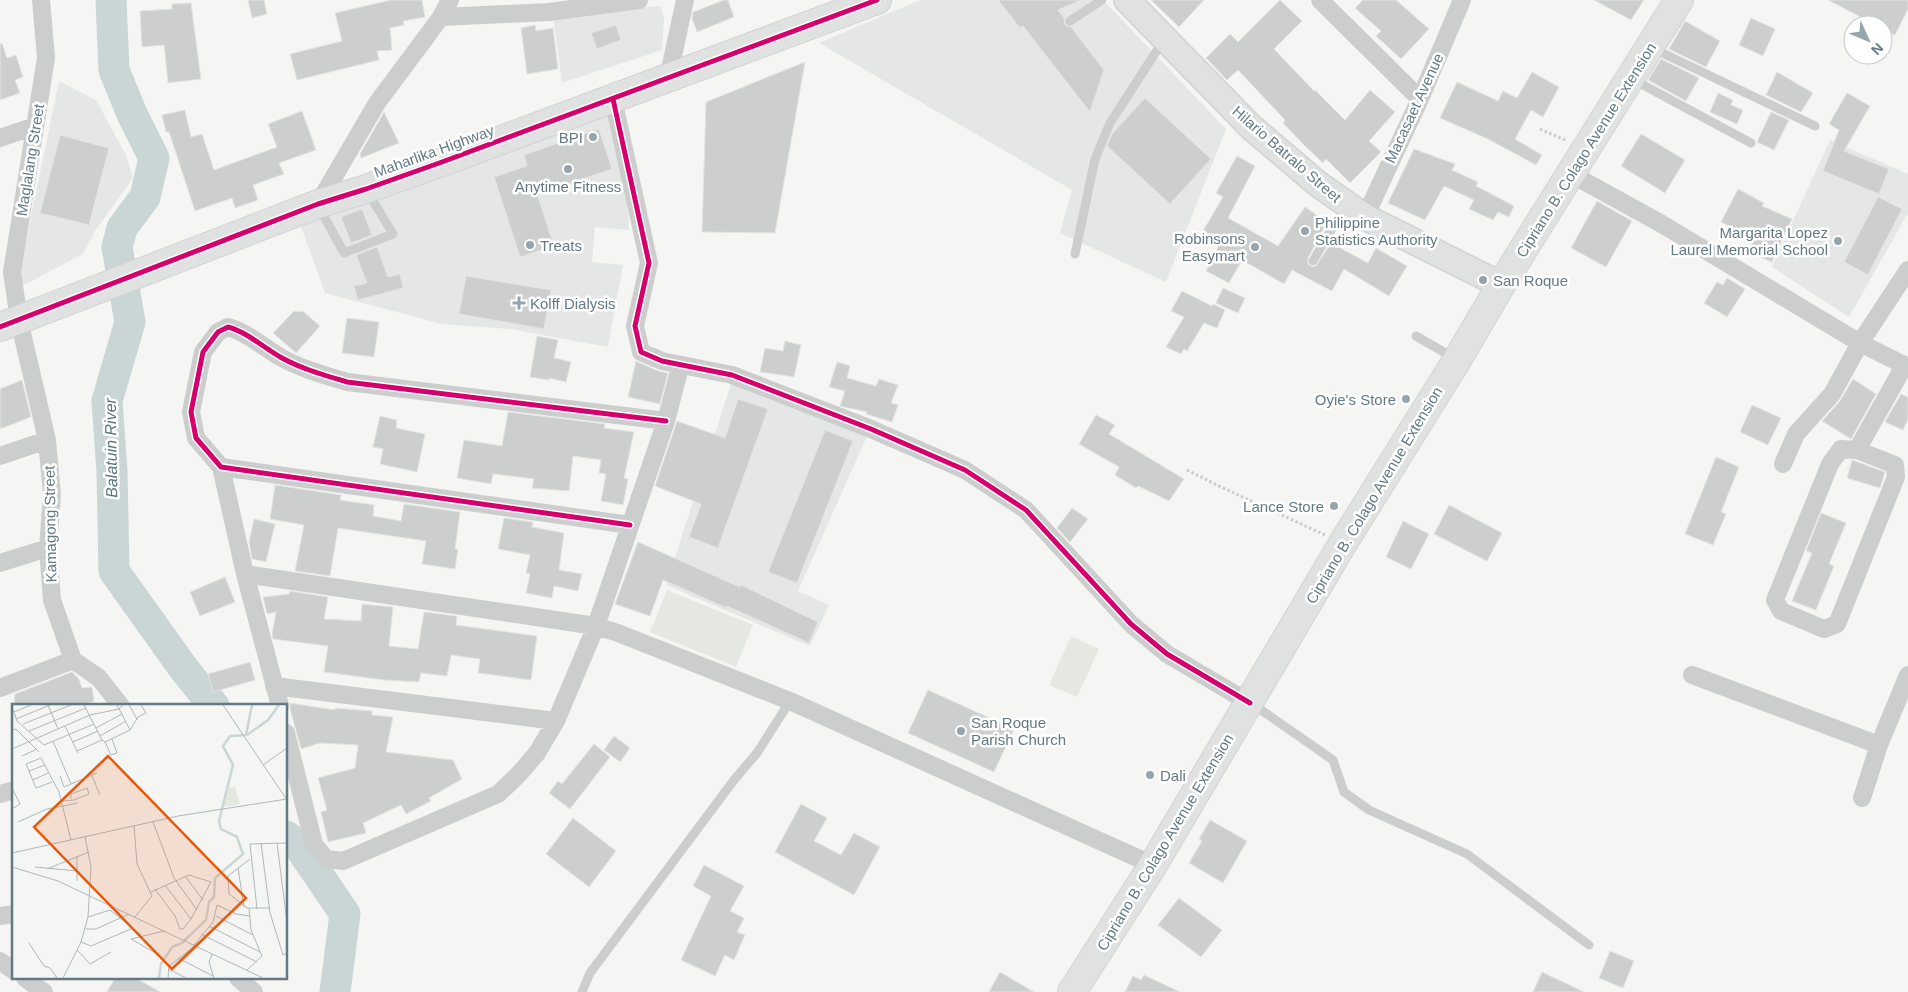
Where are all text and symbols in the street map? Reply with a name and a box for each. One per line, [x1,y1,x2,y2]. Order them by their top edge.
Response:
north arrow [1843,15,1893,65]
street label: Cipriano B. Colago Avenue Extension [1513,40,1659,260]
text: N [1868,40,1887,58]
street label: Macasaet Avenue [1381,50,1447,166]
street label: Maglalang Street [13,102,47,217]
street label: Hilario Batralo Street [1229,102,1345,206]
street label: Maharlika Highway [372,121,497,181]
place label: BPI [559,129,583,146]
marker: BPI [587,131,599,143]
marker: Anytime Fitness [562,163,574,175]
place label: Anytime Fitness [515,178,621,195]
place label: Philippine Statistics Authority [1315,214,1438,248]
place label: Margarita Lopez Laurel Memorial School [1670,224,1828,258]
marker: Philippine Statistics Authority [1299,225,1311,237]
place label: Robinsons Easymart [1174,230,1246,264]
marker: Margarita Lopez Laurel Memorial School [1832,235,1844,247]
place label: Treats [540,237,582,254]
marker: Treats [524,239,536,251]
marker: Robinsons Easymart [1249,241,1261,253]
place label: San Roque [1493,272,1568,289]
marker: San Roque [1477,274,1489,286]
place label: Kolff Dialysis [530,295,616,312]
marker: Kolff Dialysis [512,296,526,310]
street label: Cipriano B. Colago Avenue Extension [1302,384,1446,606]
place label: Oyie's Store [1315,391,1396,408]
marker: Oyie's Store [1400,393,1412,405]
water label: Balatuin River [102,397,120,498]
street label: Kamagong Street [40,465,60,583]
place label: Lance Store [1243,498,1324,515]
marker: Lance Store [1328,500,1340,512]
inset map [12,704,288,980]
place label: San Roque Parish Church [971,714,1066,748]
marker: San Roque Parish Church [955,725,967,737]
street label: Cipriano B. Colago Avenue Extension [1093,731,1237,953]
place label: Dali [1160,767,1186,784]
marker: Dali [1144,769,1156,781]

